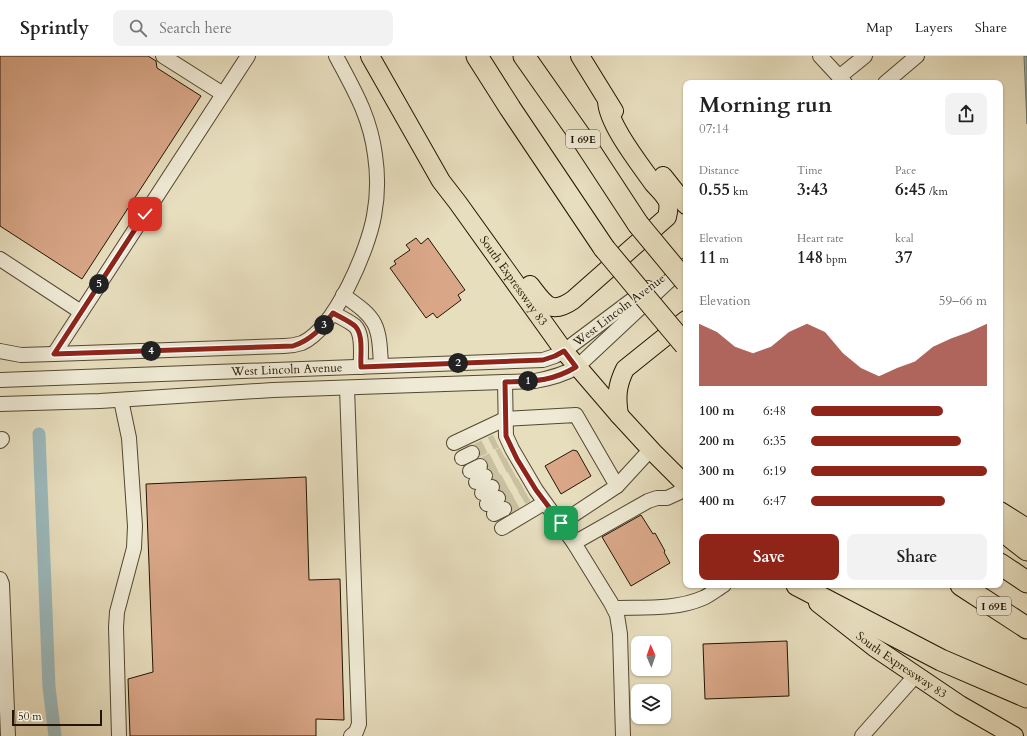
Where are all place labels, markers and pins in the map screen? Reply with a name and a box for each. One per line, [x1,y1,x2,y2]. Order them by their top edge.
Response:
pin [128,197,162,231]
pin: 5 [89,274,109,294]
pin: 3 [314,315,334,335]
pin: 4 [141,341,161,361]
pin: 2 [448,353,468,373]
pin: 1 [518,371,538,391]
pin [544,506,578,540]

